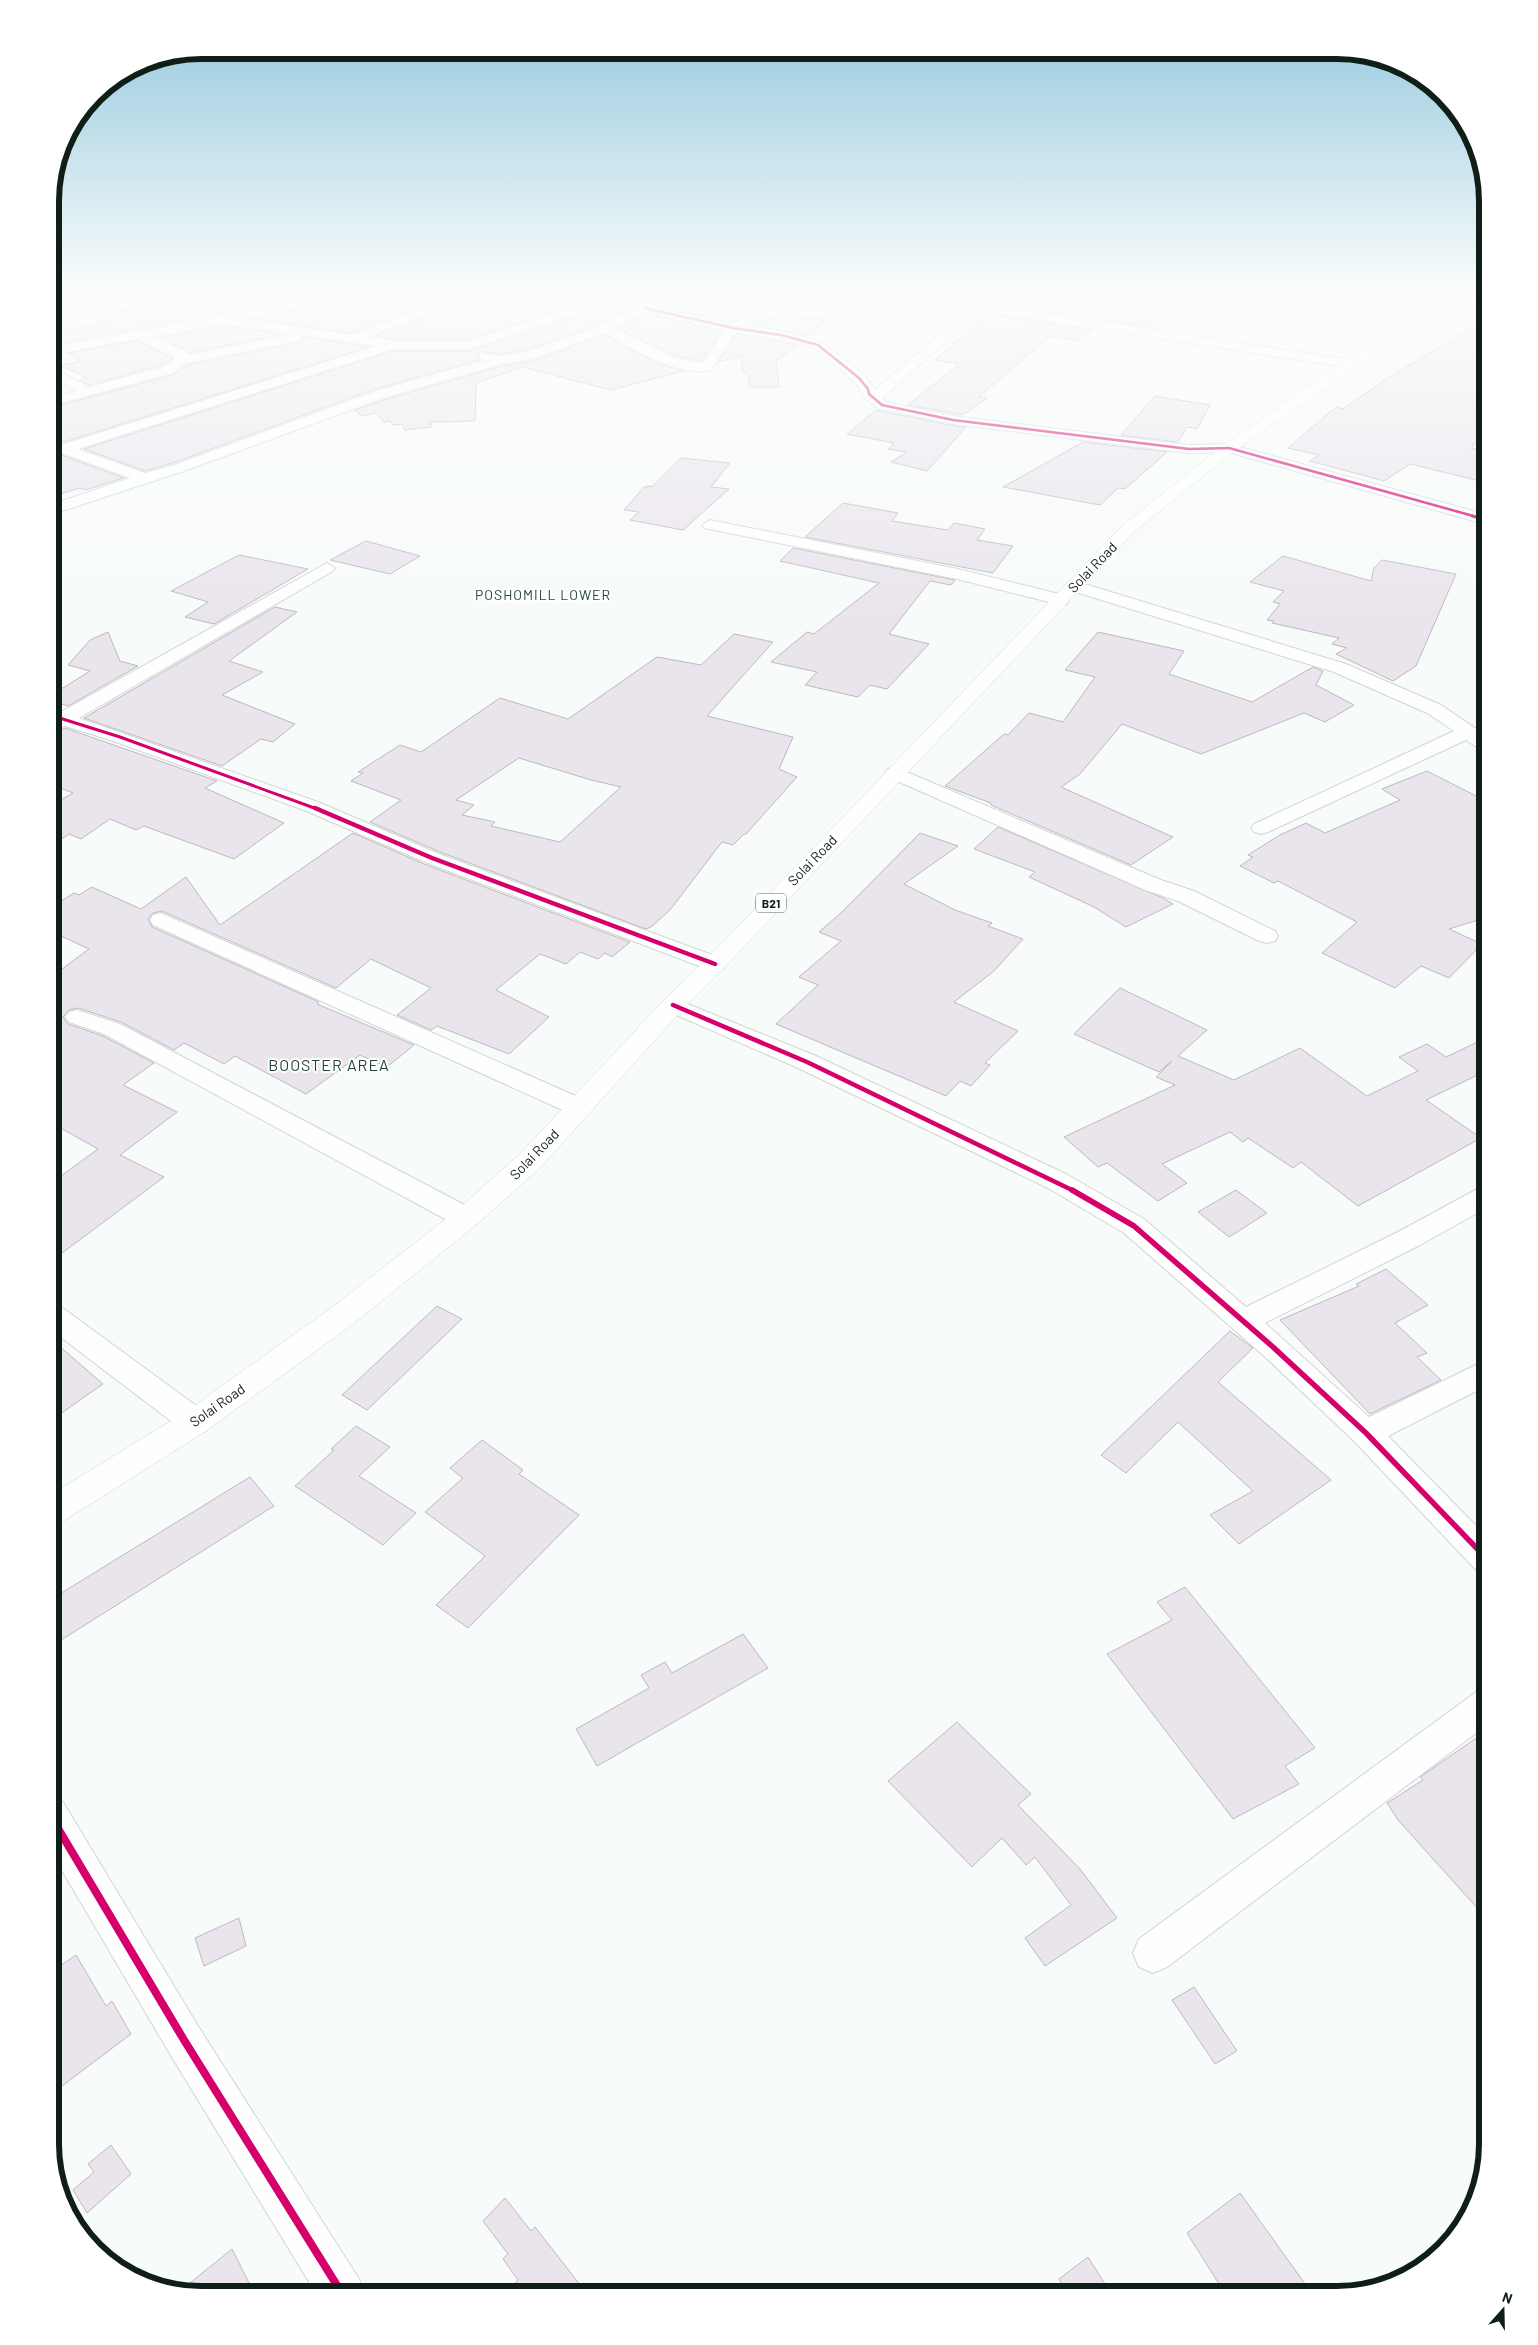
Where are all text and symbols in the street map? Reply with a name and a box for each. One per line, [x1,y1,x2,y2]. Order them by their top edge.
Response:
street label: Solai Road [1064,538,1120,596]
district label: POSHOMILL LOWER [475,586,611,603]
street label: Solai Road [784,831,840,889]
road number: B21 [756,894,786,912]
district label: BOOSTER AREA [268,1055,390,1074]
street label: Solai Road [506,1125,562,1183]
street label: Solai Road [186,1380,248,1430]
north arrow [1478,2285,1528,2335]
text: N [1500,2288,1515,2307]

